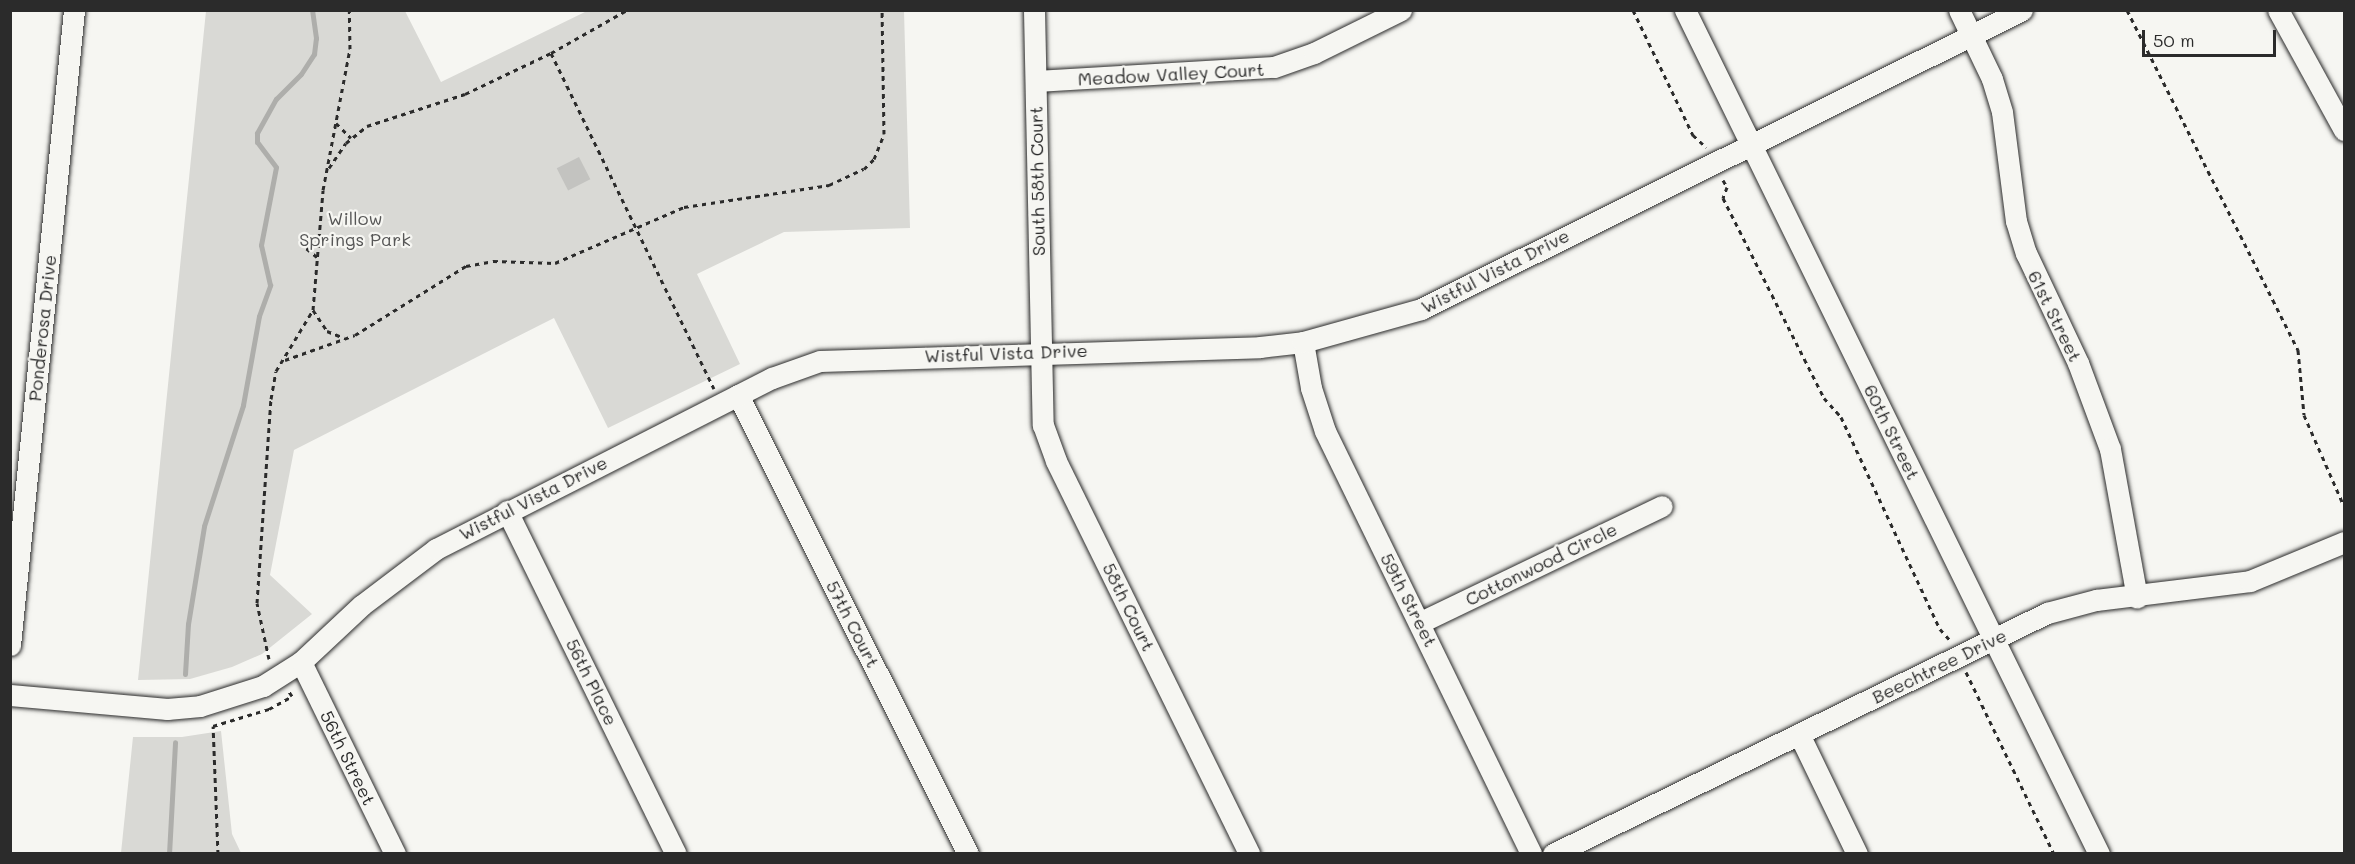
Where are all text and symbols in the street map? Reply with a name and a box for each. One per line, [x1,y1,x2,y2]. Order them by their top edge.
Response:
scale bar [2145,18,2278,56]
text: 50 m [2153,28,2195,52]
street label: Meadow Valley Court [1077,58,1265,90]
street label: South 58th Court [1025,106,1049,256]
park label: Willow Springs Park [299,208,411,250]
street label: Wistful Vista Drive [1417,224,1573,318]
street label: Ponderosa Drive [24,254,60,402]
street label: 61st Street [2024,267,2086,365]
street label: Wistful Vista Drive [924,339,1088,367]
street label: 60th Street [1860,381,1924,483]
street label: Wistful Vista Drive [455,451,611,545]
street label: Cottonwood Circle [1462,518,1620,610]
street label: 59th Street [1376,550,1442,650]
street label: 58th Court [1098,559,1160,655]
street label: 57th Court [822,577,884,671]
street label: Beechtree Drive [1868,624,2010,708]
street label: 56th Place [562,635,622,729]
street label: 56th Street [316,707,380,809]

